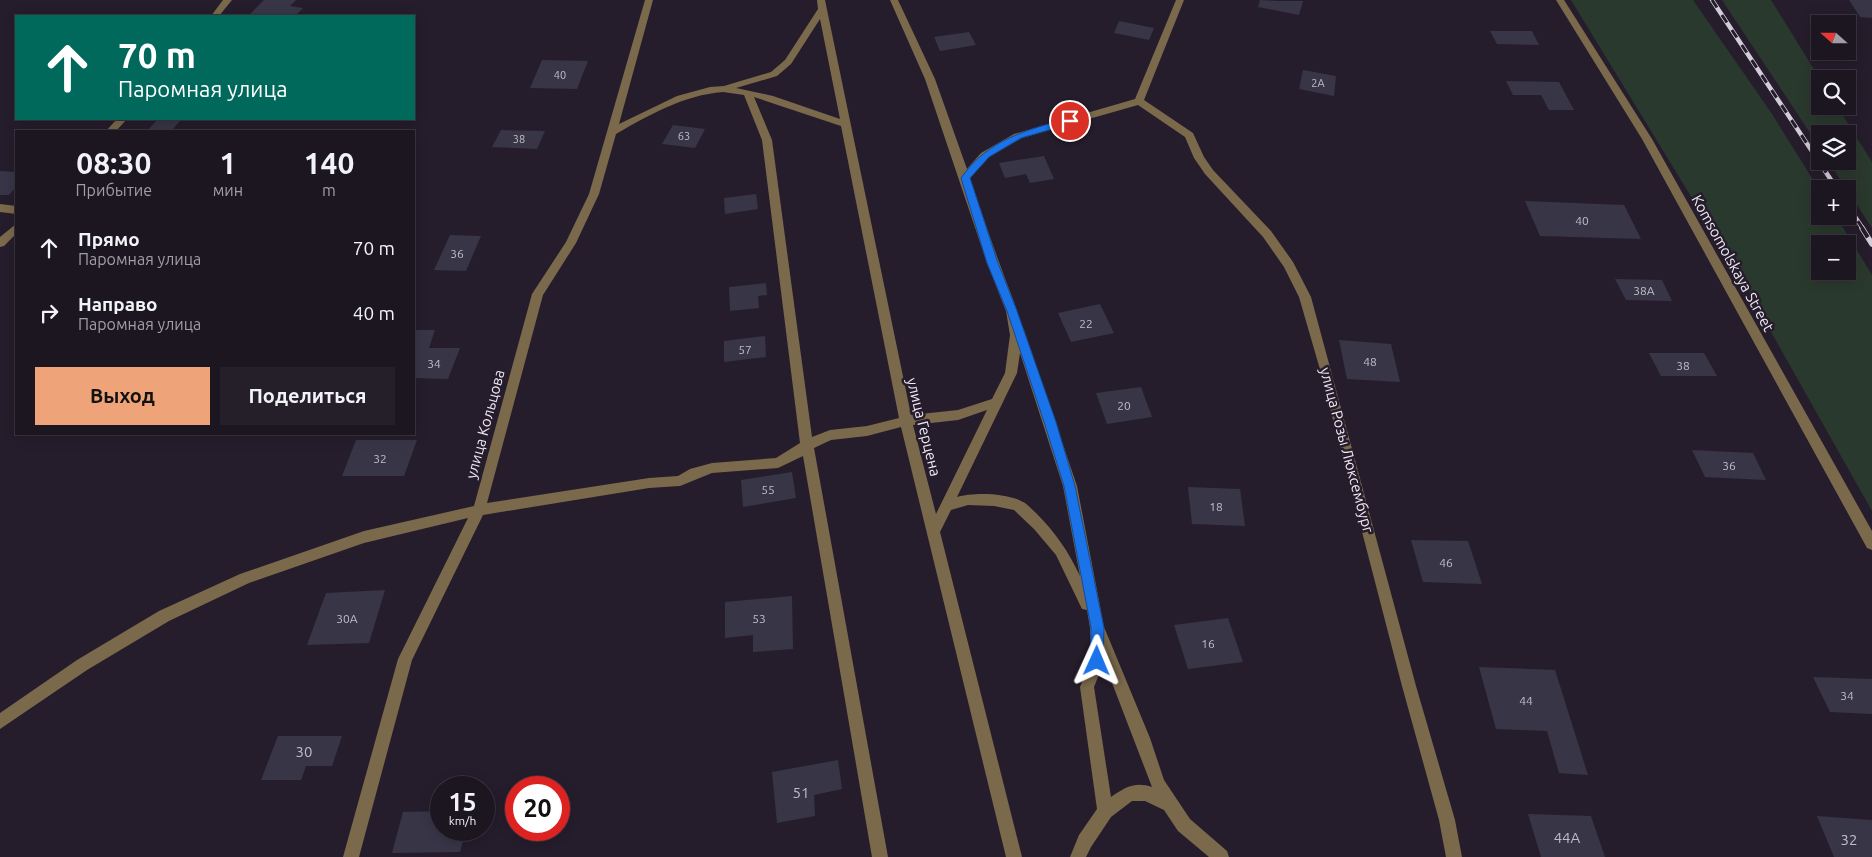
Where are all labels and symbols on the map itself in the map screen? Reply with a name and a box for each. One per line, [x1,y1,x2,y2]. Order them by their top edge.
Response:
north arrow [1811,15,1856,60]
house number: 40 [554,69,566,81]
house number: 2А [1311,77,1326,89]
pin [1049,100,1091,142]
house number: 63 [678,130,690,142]
house number: 38 [513,133,525,145]
street label: Komsomolskaya Street [1688,192,1778,334]
house number: 40 [1575,214,1589,227]
house number: 36 [450,247,464,260]
house number: 38А [1633,284,1655,297]
house number: 22 [1079,317,1093,330]
house number: 57 [738,343,752,356]
house number: 48 [1363,355,1377,368]
house number: 34 [427,357,441,370]
house number: 38 [1676,359,1690,372]
street label: улица Розы Люксембург [1317,365,1377,535]
street label: улица Кольцова [462,368,508,480]
street label: улица Герцена [904,376,944,478]
house number: 20 [1117,399,1131,412]
house number: 32 [373,452,387,465]
house number: 36 [1722,459,1736,472]
house number: 55 [761,483,775,496]
house number: 18 [1209,500,1223,513]
house number: 46 [1439,556,1453,569]
house number: 30А [336,612,358,625]
house number: 53 [752,612,766,625]
position arrow [1070,634,1122,686]
house number: 16 [1201,637,1215,650]
house number: 34 [1840,689,1854,702]
house number: 44 [1519,694,1533,707]
house number: 30 [296,743,312,760]
speed limit sign: 20 [505,776,570,841]
house number: 51 [793,784,809,801]
house number: 44А [1554,829,1581,846]
house number: 32 [1841,831,1857,848]

